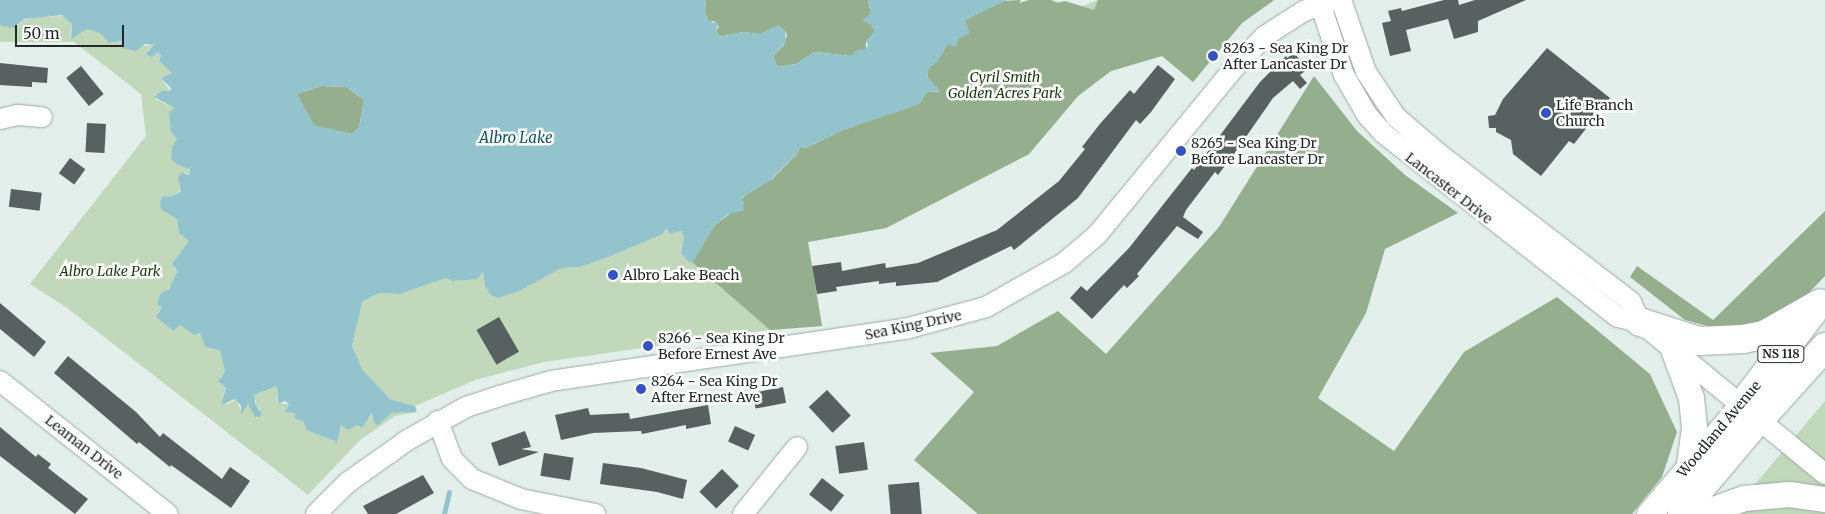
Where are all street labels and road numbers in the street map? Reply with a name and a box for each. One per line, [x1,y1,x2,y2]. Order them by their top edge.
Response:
street label: Lancaster Drive [1402,149,1496,227]
street label: Sea King Drive [863,307,963,343]
road number: NS 118 [1757,344,1805,364]
street label: Woodland Avenue [1674,377,1764,481]
street label: Leaman Drive [42,411,126,483]

